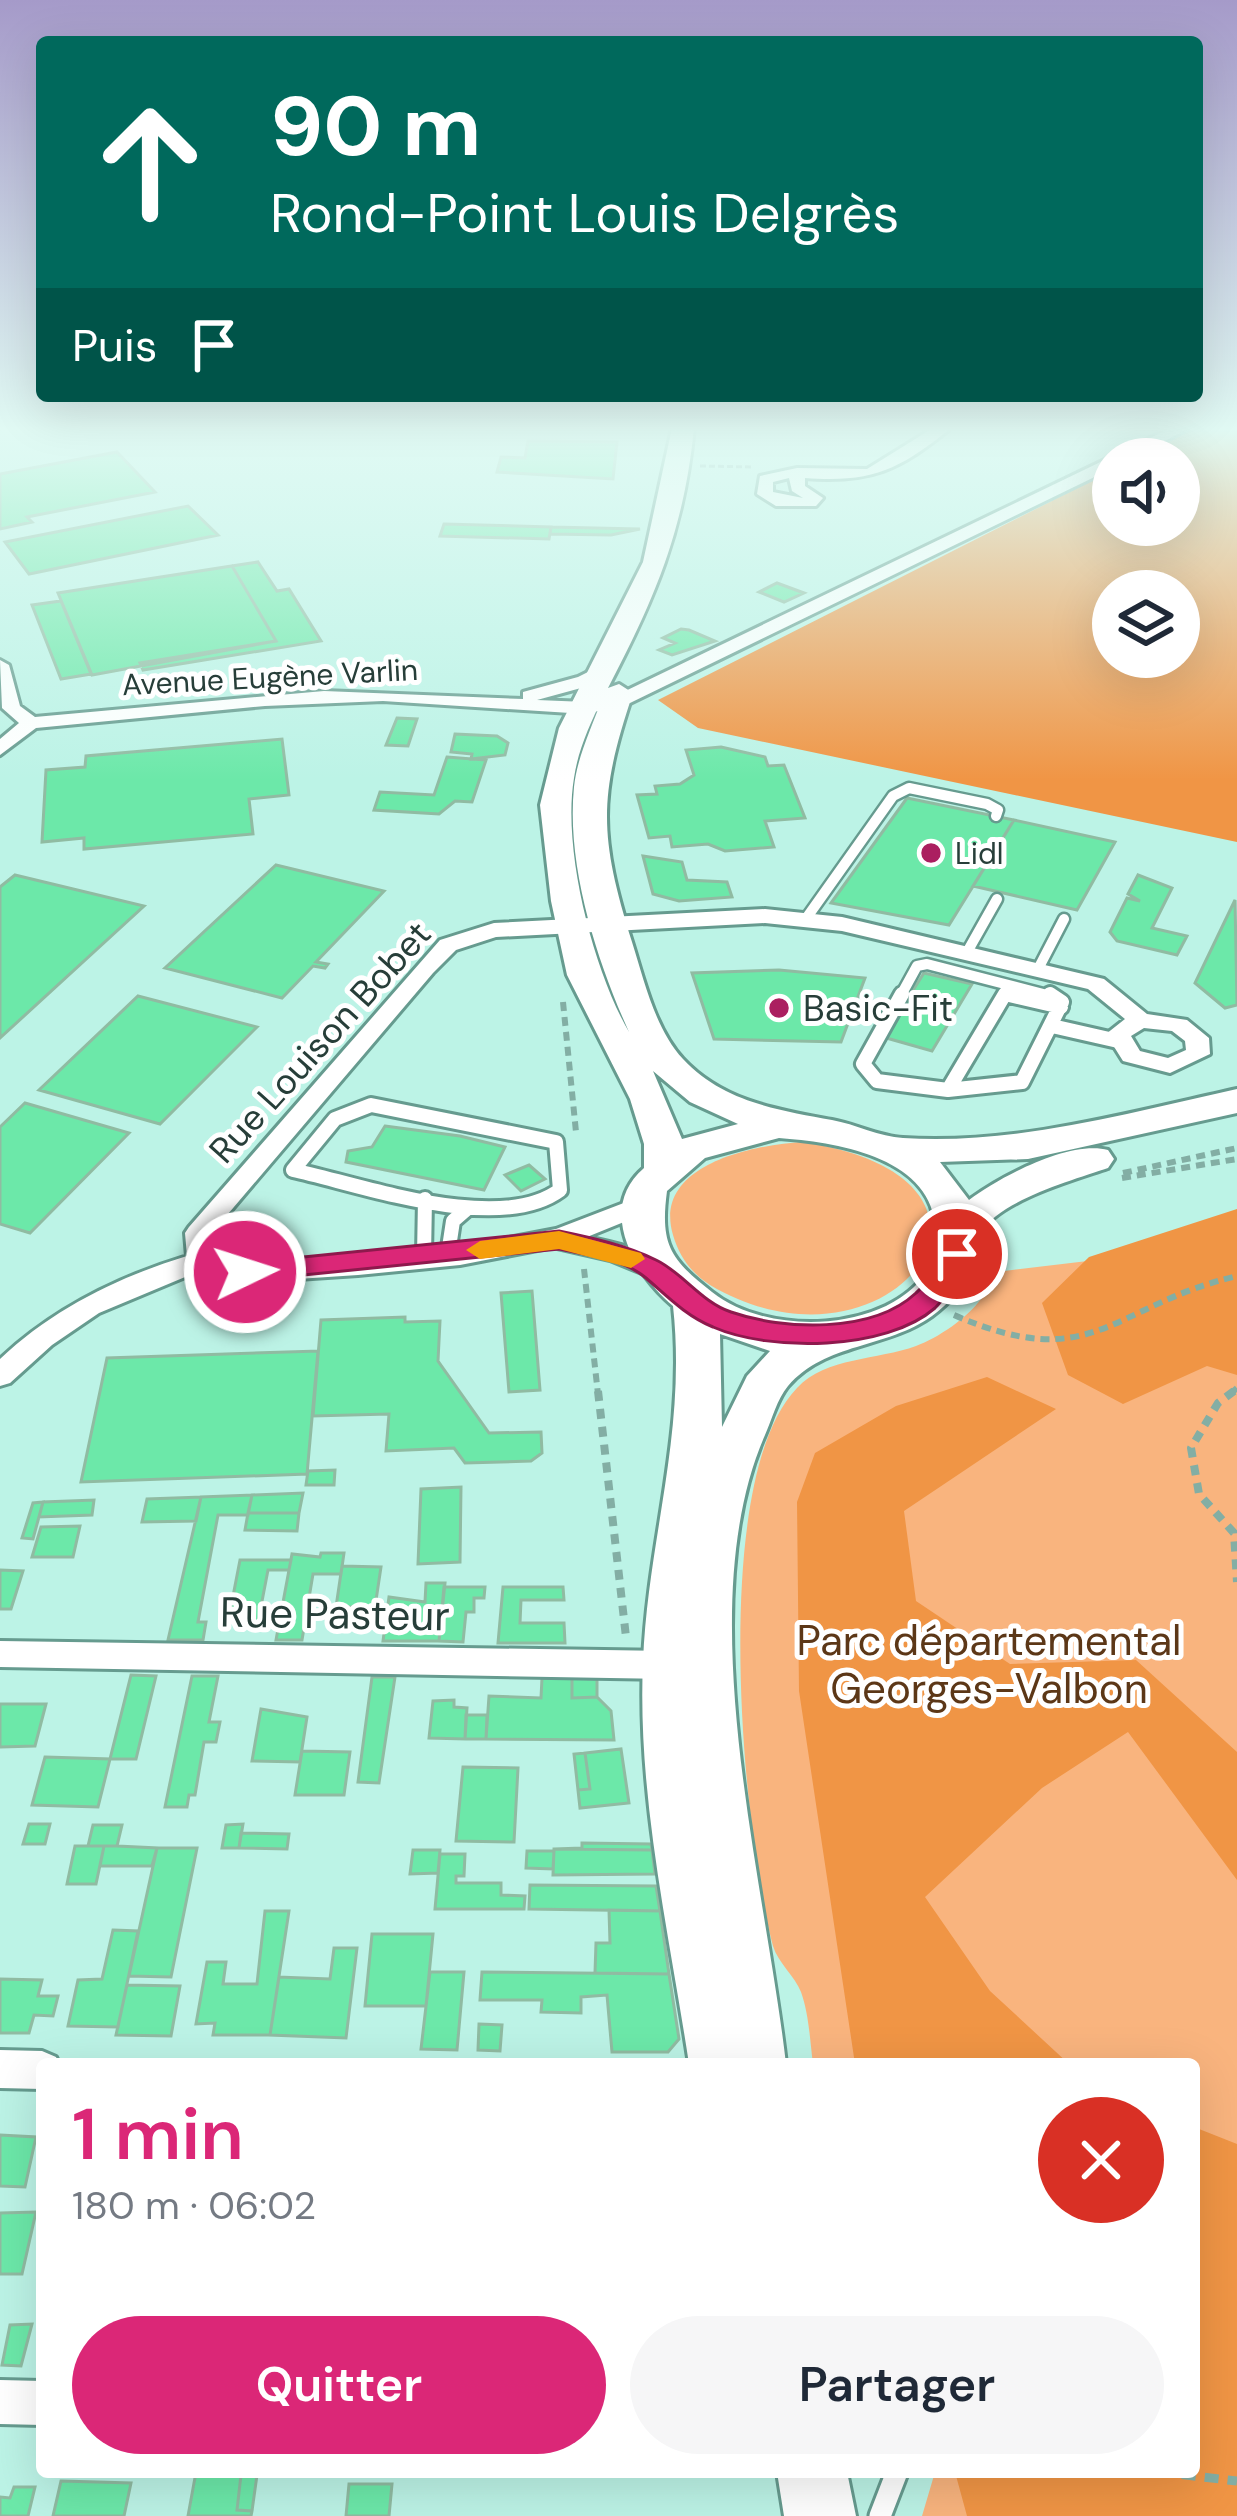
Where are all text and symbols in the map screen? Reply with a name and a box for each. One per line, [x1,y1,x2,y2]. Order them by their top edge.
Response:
text: 90 m [270,72,481,181]
icon: ahead [72,84,228,240]
text: Rond-Point Louis Delgrès [270,178,899,249]
icon: arrive [181,312,247,378]
text: Puis [72,316,157,375]
map controls [1092,438,1200,678]
button: sound [1092,438,1200,546]
button: layers [1092,570,1200,678]
street label: Avenue Eugène Varlin [121,650,419,704]
place label: Lidl [955,834,1004,873]
marker: Lidl [918,840,944,866]
street label: Rue Louison Bobet [199,911,441,1173]
place label: Basic-Fit [803,985,953,1032]
marker: Basic-Fit [766,995,792,1021]
pin [906,1203,1008,1305]
position arrow [182,1209,308,1335]
icon: arrive [924,1221,990,1287]
street label: Rue Pasteur [220,1584,450,1644]
park label: Parc départemental Georges-Valbon [797,1613,1181,1716]
text: 1 min [72,2088,244,2181]
button: close [1038,2097,1164,2223]
text: 180 m · 06:02 [72,2180,316,2231]
button: Quitter [72,2316,606,2454]
button: Partager [630,2316,1164,2454]

